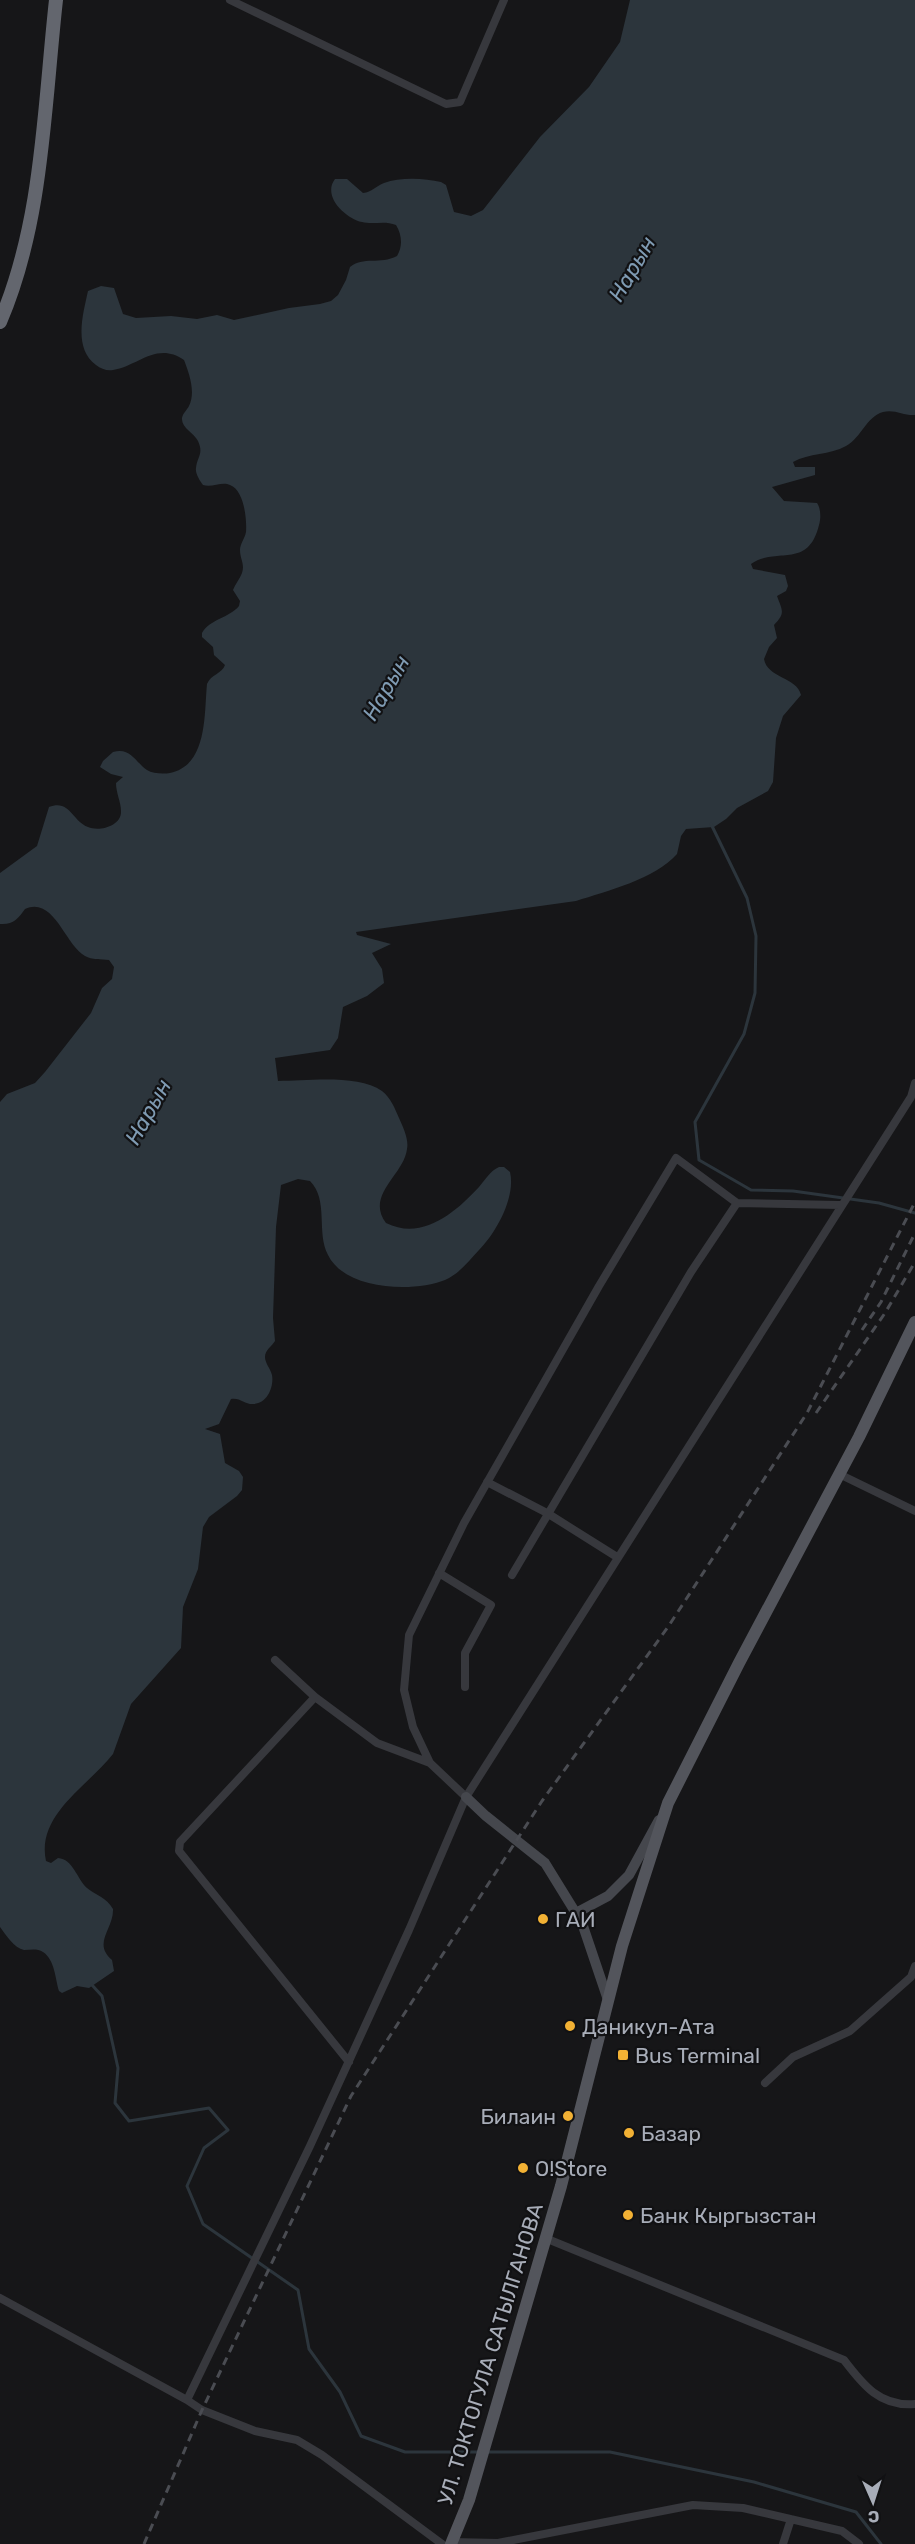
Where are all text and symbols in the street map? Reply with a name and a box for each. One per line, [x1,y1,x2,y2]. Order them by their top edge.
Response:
water label: Нарын [603,232,661,306]
water label: Нарын [357,651,415,725]
water label: Нарын [119,1075,177,1149]
place label: ГАИ [555,1907,596,1932]
marker: ГАИ [536,1912,550,1926]
place label: Даникул-Ата [582,2014,715,2039]
marker: Даникул-Ата [563,2019,577,2033]
place label: Bus Terminal [635,2043,760,2068]
marker: Bus Terminal [616,2048,630,2062]
place label: Билаин [480,2104,556,2129]
marker: Билаин [561,2109,575,2123]
place label: Базар [641,2121,701,2146]
marker: Базар [622,2126,636,2140]
place label: O!Store [535,2156,607,2181]
marker: O!Store [516,2161,530,2175]
street label: УЛ. ТОКТОГУЛА САТЫЛГАНОВА [432,2200,548,2508]
place label: Банк Кыргызстан [640,2203,816,2228]
marker: Банк Кыргызстан [621,2208,635,2222]
north arrow [843,2472,903,2532]
text: С [868,2507,880,2526]

